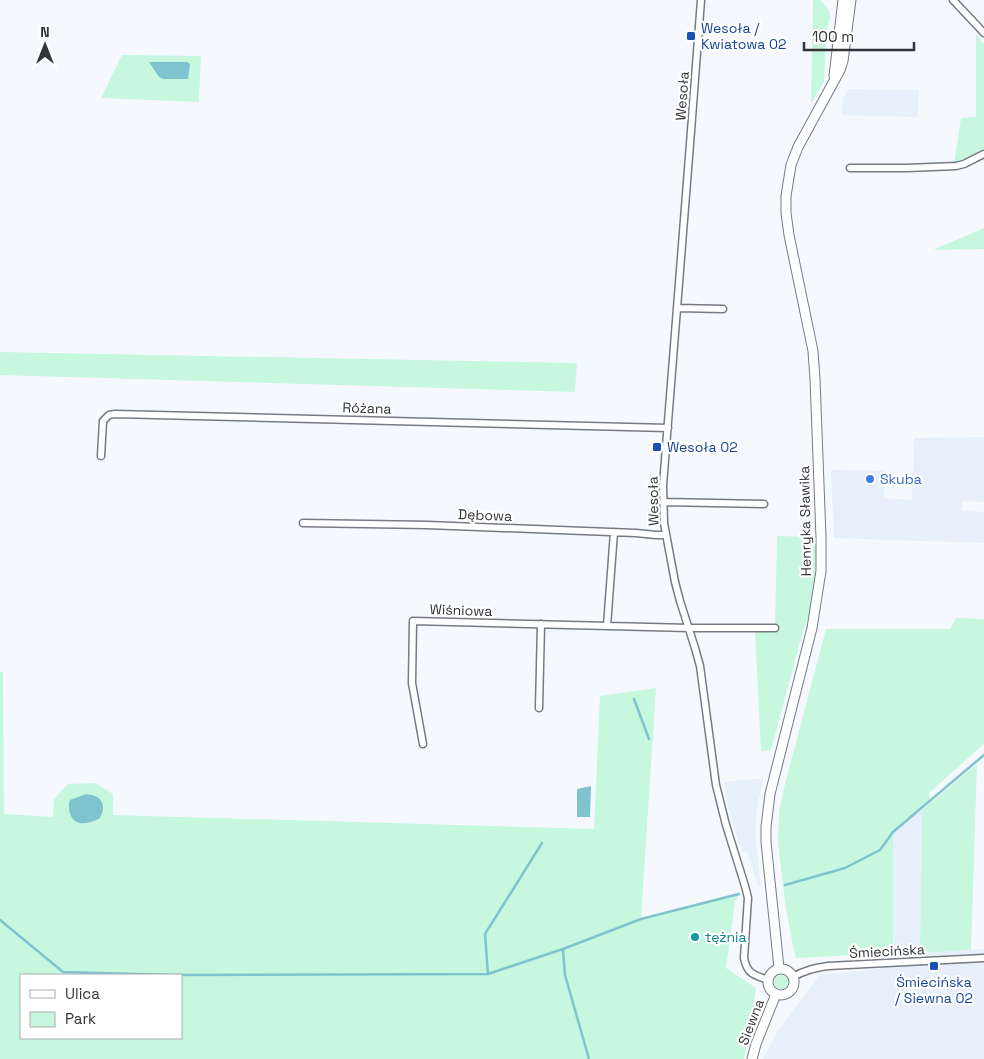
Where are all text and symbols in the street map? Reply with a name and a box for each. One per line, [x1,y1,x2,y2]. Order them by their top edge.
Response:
place label: Wesoła / Kwiatowa 02 [701,19,786,53]
north arrow [20,20,70,70]
scale bar [804,20,914,52]
text: N [40,23,50,41]
text: 100 m [812,27,854,46]
marker: Wesoła / Kwiatowa 02 [685,30,697,42]
street label: Wesoła [671,71,693,121]
street label: Różana [342,398,392,418]
place label: Wesoła 02 [667,438,738,456]
marker: Wesoła 02 [651,441,663,453]
street label: Henryka Sławika [795,466,815,576]
place label: Skuba [880,470,922,488]
marker: Skuba [864,473,876,485]
street label: Wesoła [644,476,662,526]
street label: Dębowa [458,505,512,525]
street label: Wiśniowa [429,600,493,620]
place label: tężnia [705,928,747,946]
marker: tężnia [689,931,701,943]
street label: Śmiecińska [849,940,925,962]
marker: Śmiecińska / Siewna 02 [928,960,940,972]
place label: Śmiecińska / Siewna 02 [895,973,973,1007]
legend [20,974,182,1039]
text: Ulica [65,984,100,1003]
street label: Siewna [734,996,768,1048]
text: Park [65,1009,96,1028]

